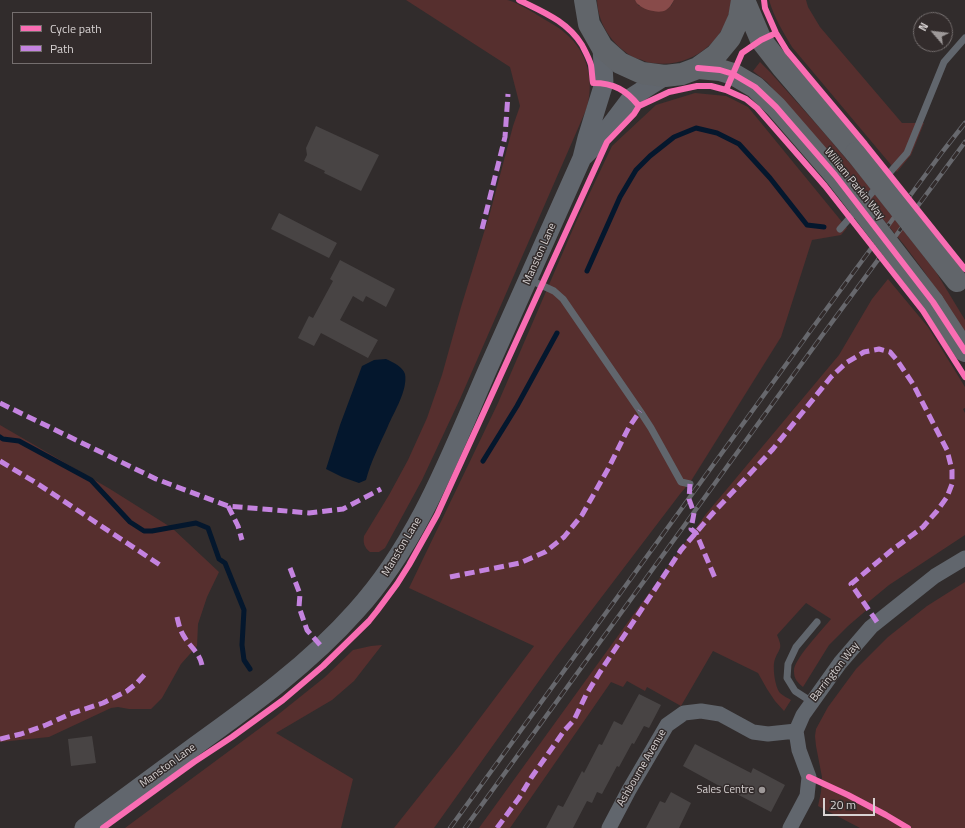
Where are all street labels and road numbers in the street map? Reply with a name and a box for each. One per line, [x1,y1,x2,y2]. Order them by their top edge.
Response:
street label: William Parkin Way [821,145,887,223]
street label: Manston Lane [521,221,559,287]
street label: Manston Lane [379,515,425,579]
street label: Barrington Way [808,639,862,705]
street label: Ashbourne Avenue [615,727,669,809]
street label: Manston Lane [137,741,199,791]

